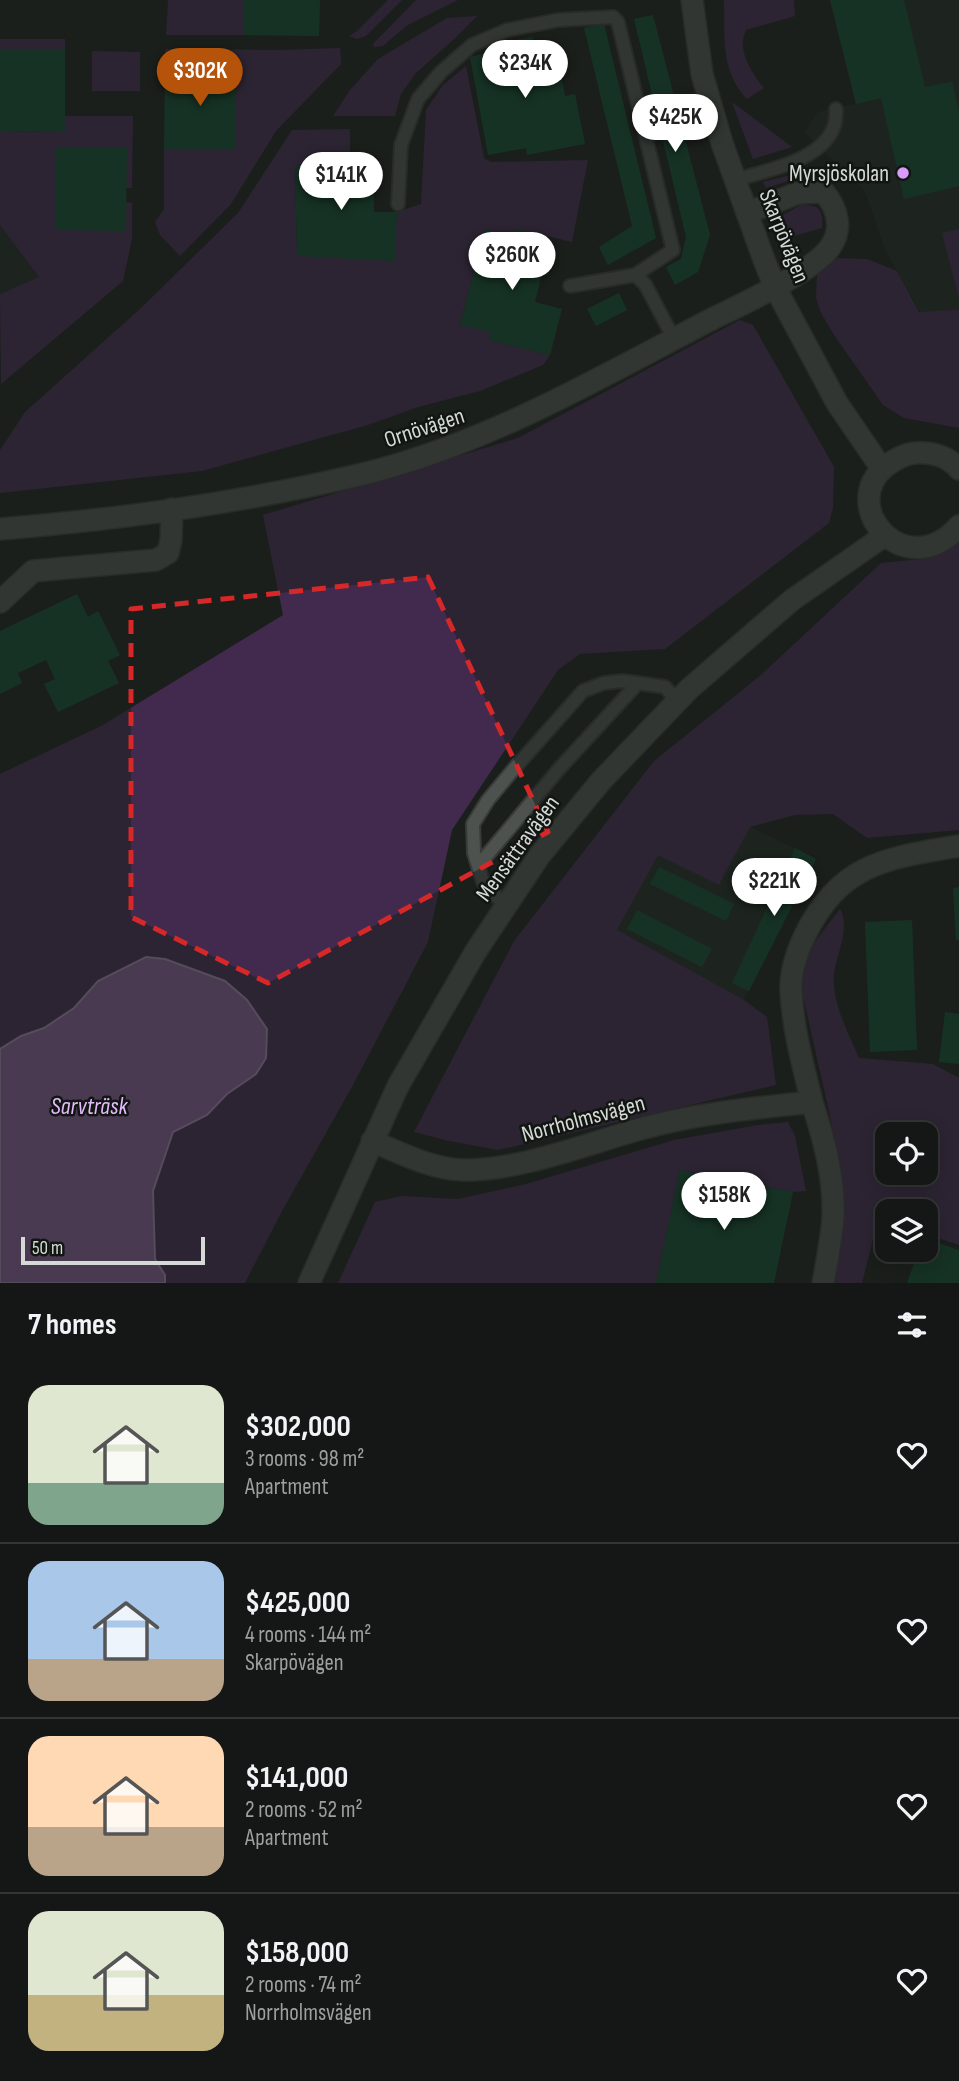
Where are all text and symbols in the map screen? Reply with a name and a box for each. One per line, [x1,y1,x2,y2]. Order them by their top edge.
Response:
pin: $234K [476,41,574,100]
pin: $302K [151,48,249,108]
text: $234K [498,49,552,77]
text: $302K [173,57,227,85]
pin: $425K [626,94,724,154]
text: $425K [648,103,702,131]
pin: $141K [292,152,390,212]
place label: Myrsjöskolan [789,160,889,188]
text: $141K [315,161,367,189]
marker: Myrsjöskolan [895,165,911,181]
street label: Skarpövägen [753,185,816,287]
pin: $260K [463,232,561,292]
text: $260K [485,241,539,269]
street label: Ornövägen [381,402,468,454]
street label: Mensättravägen [470,790,566,907]
pin: $221K [725,858,823,918]
text: $221K [748,867,800,895]
street label: Norrholmsvägen [518,1089,648,1149]
water label: Sarvträsk [51,1092,128,1121]
map controls [875,1122,938,1262]
button: locate [875,1122,938,1185]
pin: $158K [675,1172,773,1232]
text: $158K [697,1181,751,1209]
button: layers [875,1199,938,1262]
scale bar [21,1234,205,1266]
text: 50 m [32,1237,63,1260]
icon: filters [893,1306,931,1344]
text: 7 homes [28,1307,116,1343]
text: $302,000 [245,1409,351,1445]
icon: home [84,1413,168,1497]
icon: heart [893,1436,931,1474]
text: 3 rooms · 98 m² [245,1445,364,1473]
text: Apartment [245,1473,329,1501]
text: $425,000 [245,1585,350,1621]
icon: home [84,1589,168,1673]
icon: heart [893,1612,931,1650]
text: 4 rooms · 144 m² [245,1621,371,1649]
text: Skarpövägen [245,1649,344,1677]
text: $141,000 [245,1760,348,1796]
icon: home [84,1764,168,1848]
icon: heart [893,1787,931,1825]
text: 2 rooms · 52 m² [245,1796,363,1824]
text: Apartment [245,1824,329,1852]
text: $158,000 [245,1935,349,1971]
icon: home [84,1939,168,2023]
icon: heart [893,1962,931,2000]
text: 2 rooms · 74 m² [245,1971,362,1999]
text: Norrholmsvägen [245,1999,372,2027]

